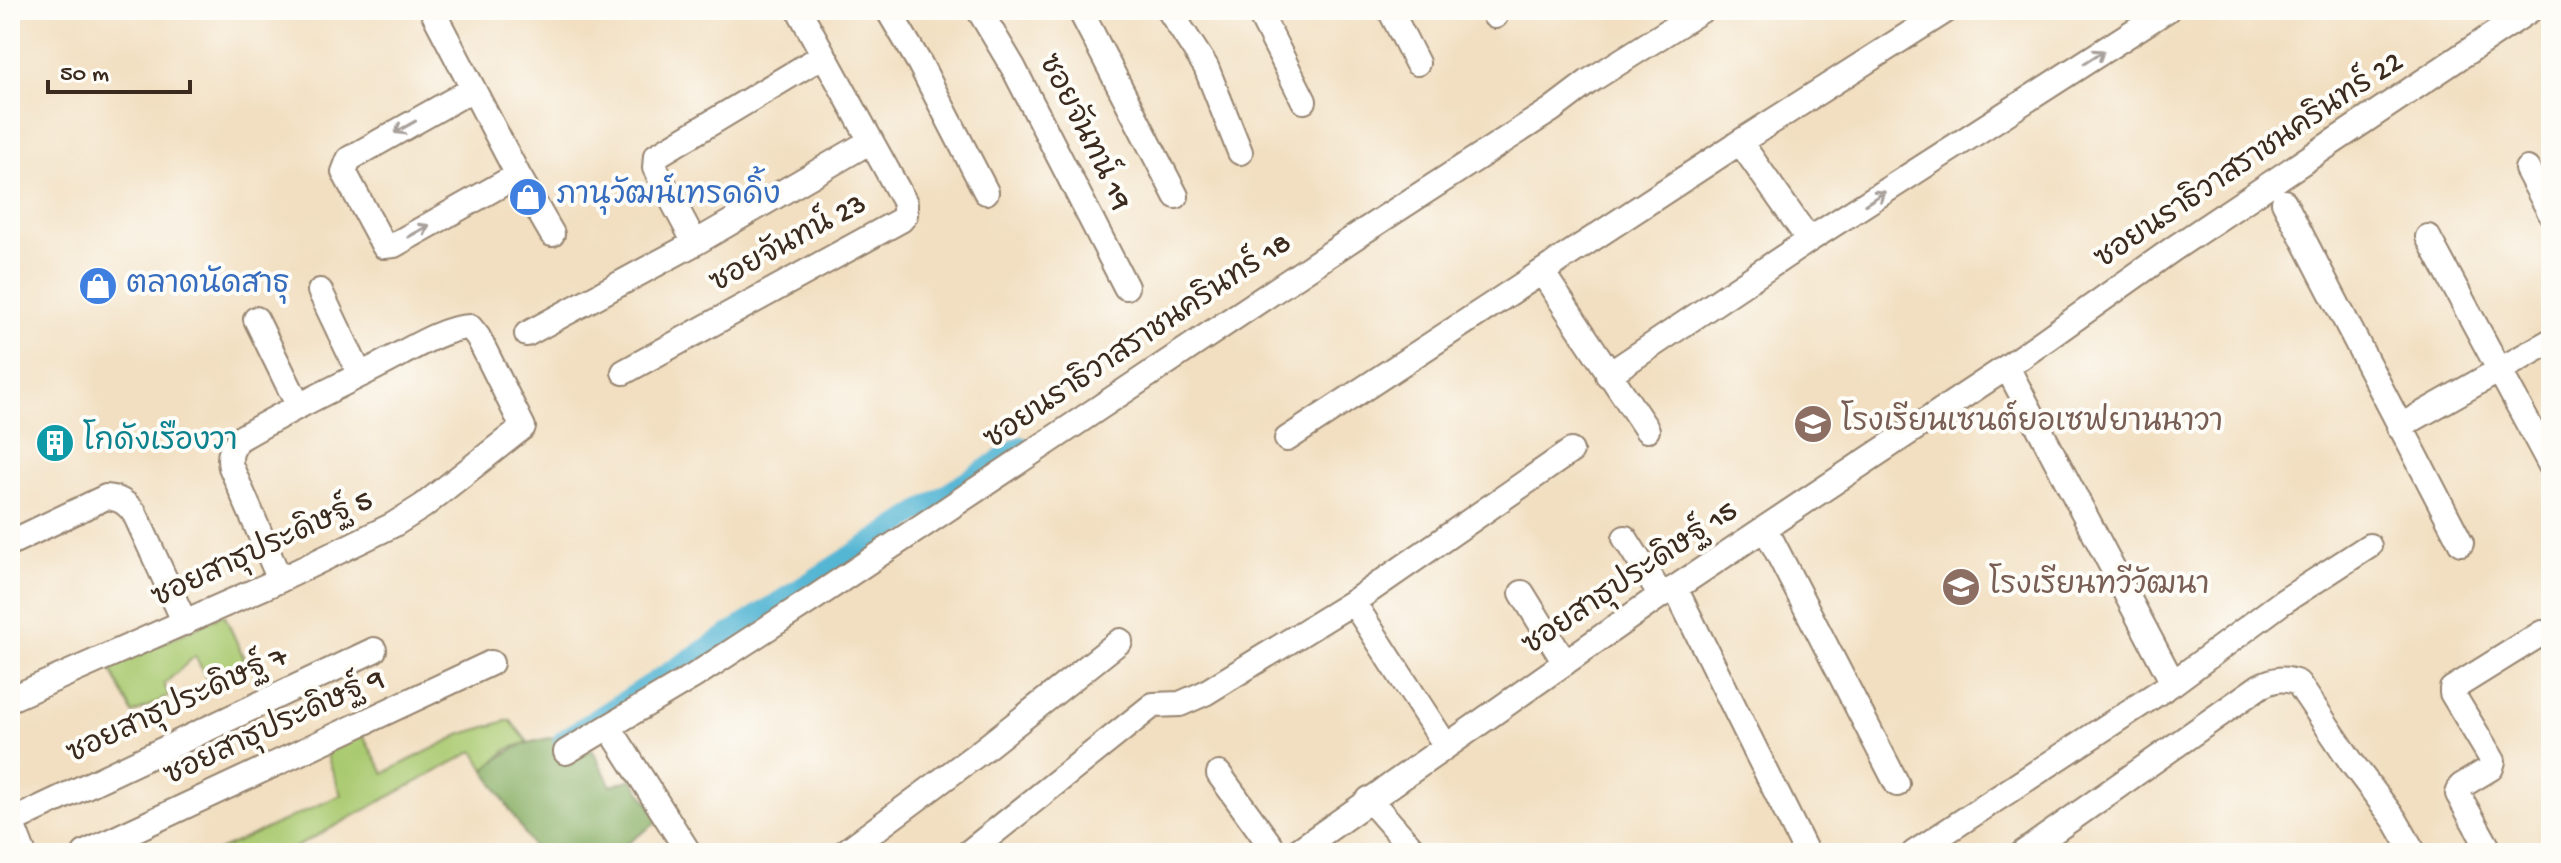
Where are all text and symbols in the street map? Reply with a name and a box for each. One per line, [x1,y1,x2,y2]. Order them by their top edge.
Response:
street label: ซอยนราธิวาสราชนครินทร์ 22 [2086,40,2411,278]
scale bar [48,44,190,94]
street label: ซอยจันทน์ 19 [1029,46,1143,217]
one-way arrow [2082,49,2104,66]
text: 50 m [60,61,109,90]
one-way arrow [394,119,417,135]
place label: ภานุวัฒน์เทรดดิ้ง [556,166,780,215]
shop icon: ภานุวัฒน์เทรดดิ้ง [507,176,549,218]
street label: ซอยจันทน์ 23 [701,182,873,302]
one-way arrow [1863,189,1886,205]
street label: ซอยนราธิวาสราชนครินทร์ 18 [975,221,1299,459]
one-way arrow [406,223,430,238]
shop icon: ตลาดนัดสาธุ [77,265,119,307]
place label: ตลาดนัดสาธุ [126,265,290,304]
place label: โรงเรียนเซนต์ยอเซฟยานนาวา [1841,400,2223,442]
school or university icon: โรงเรียนเซนต์ยอเซฟยานนาวา [1792,403,1834,445]
place label: โกดังเรืองวา [83,419,238,461]
building icon: โกดังเรืองวา [34,422,76,464]
street label: ซอยสาธุประดิษฐ์ 5 [144,478,379,617]
street label: ซอยสาธุประดิษฐ์ 15 [1513,489,1745,665]
place label: โรงเรียนทวีวัฒนา [1989,563,2209,605]
school or university icon: โรงเรียนทวีวัฒนา [1940,566,1982,608]
street label: ซอยสาธุประดิษฐ์ 7 [59,634,295,773]
street label: ซอยสาธุประดิษฐ์ 9 [157,656,390,795]

